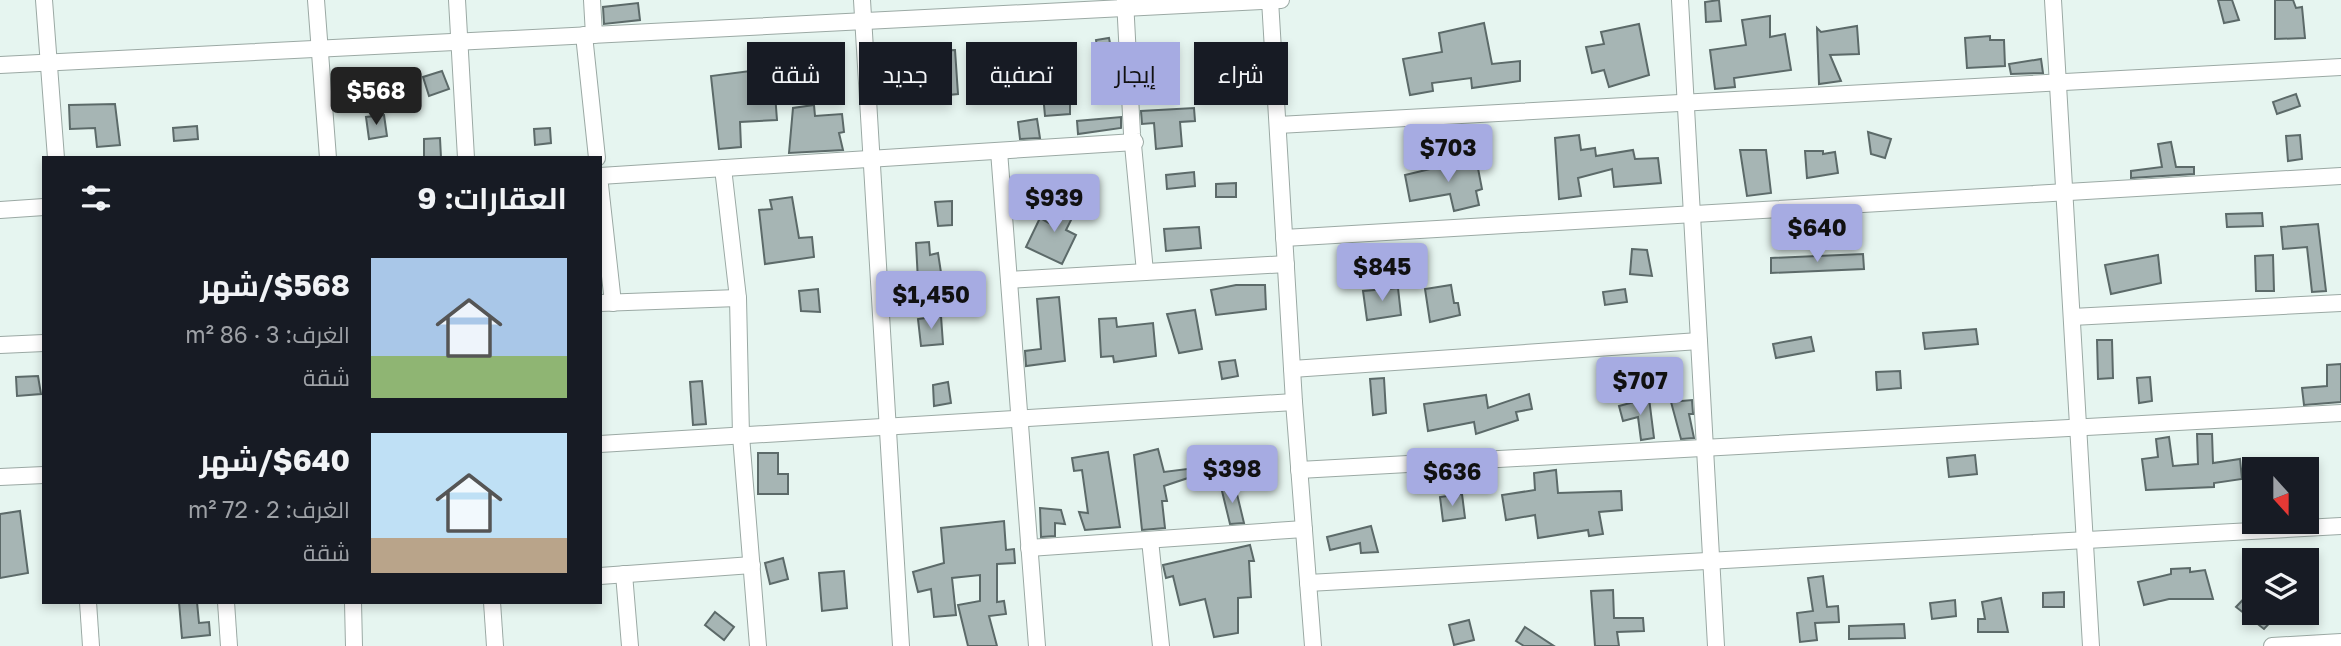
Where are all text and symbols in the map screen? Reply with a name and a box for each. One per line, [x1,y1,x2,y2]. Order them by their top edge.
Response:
chip: شقة [747,42,845,105]
chip: جديد [859,42,952,105]
chip: تصفية [966,42,1077,105]
chip: إيجار [1091,42,1180,105]
chip: شراء [1194,42,1288,105]
pin: $568 [335,68,417,127]
text: $568 [347,76,405,104]
pin: $703 [1407,124,1489,184]
text: $703 [1420,133,1476,161]
pin: $939 [1013,174,1095,234]
icon: filters [77,179,115,217]
text: العقارات: 9 [418,180,567,216]
text: $939 [1025,183,1083,211]
pin: $640 [1776,204,1858,264]
text: $640 [1787,213,1847,241]
pin: $845 [1341,244,1423,303]
text: $845 [1353,252,1411,280]
text: $568/شهر [200,267,350,303]
pin: $1,450 [874,272,988,331]
text: $1,450 [892,280,970,308]
icon: home [427,286,511,370]
text: الغرف: 3 · 86 m² [185,320,350,348]
pin: $707 [1599,358,1681,417]
text: شقة [303,363,350,391]
text: $707 [1612,366,1668,394]
text: $640/شهر [200,442,350,478]
pin: $398 [1191,446,1273,505]
pin: $636 [1411,448,1493,508]
text: $398 [1203,454,1261,482]
text: $636 [1423,457,1481,485]
north arrow [2242,457,2319,534]
map controls [2242,457,2319,625]
icon: home [427,461,511,545]
text: الغرف: 2 · 72 m² [188,495,350,523]
text: شقة [303,538,350,566]
button: layers [2242,548,2319,625]

